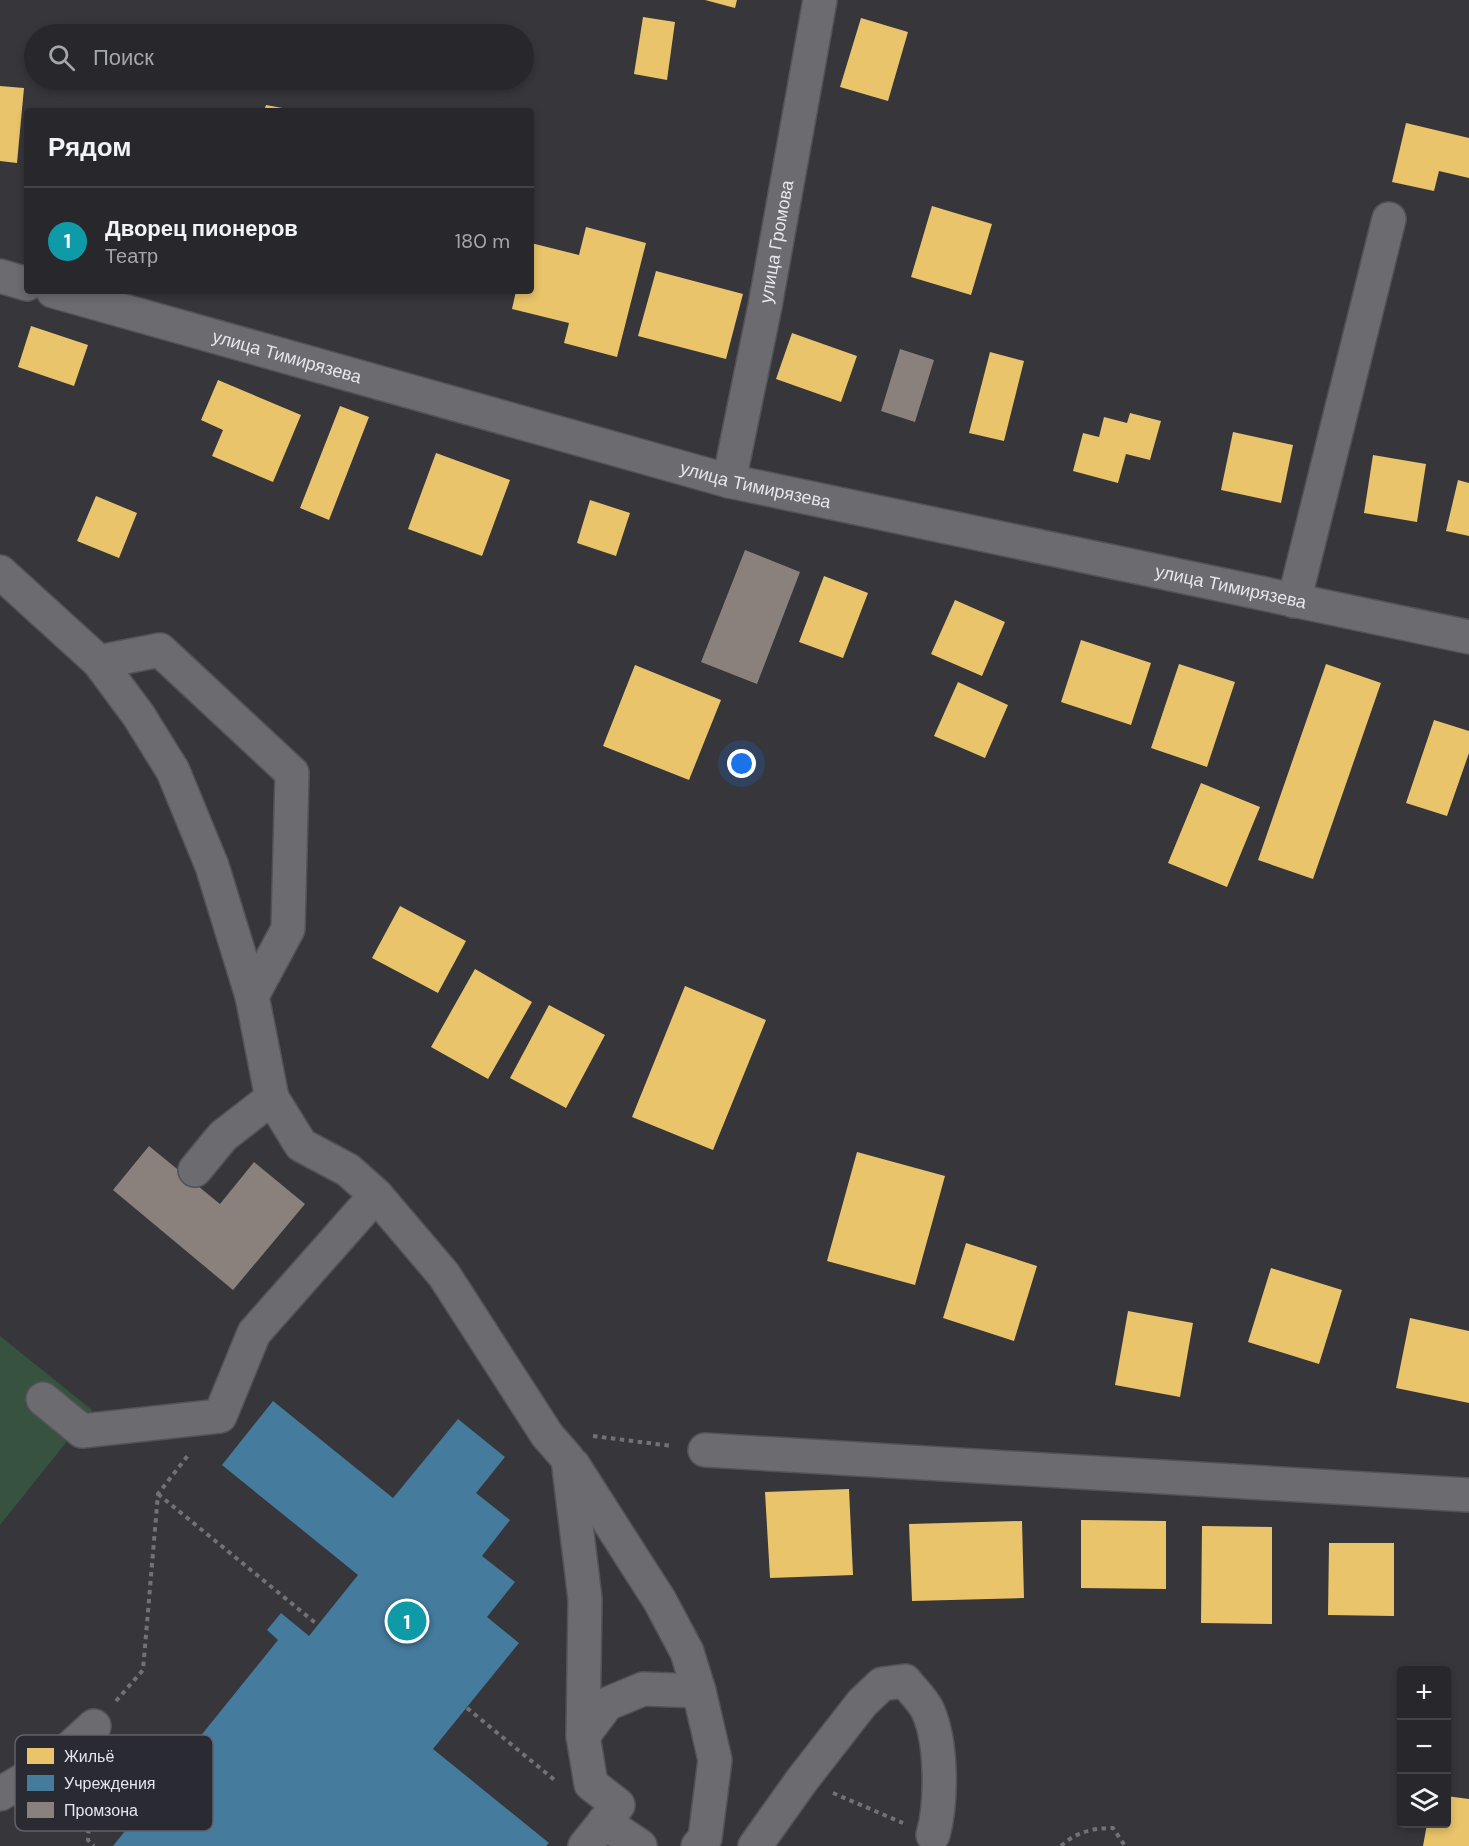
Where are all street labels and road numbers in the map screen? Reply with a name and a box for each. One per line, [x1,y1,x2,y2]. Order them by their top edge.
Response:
street label: улица Громова [754,177,800,305]
street label: улица Тимирязева [210,324,365,389]
street label: улица Тимирязева [677,456,834,514]
street label: улица Тимирязева [1153,559,1310,615]

